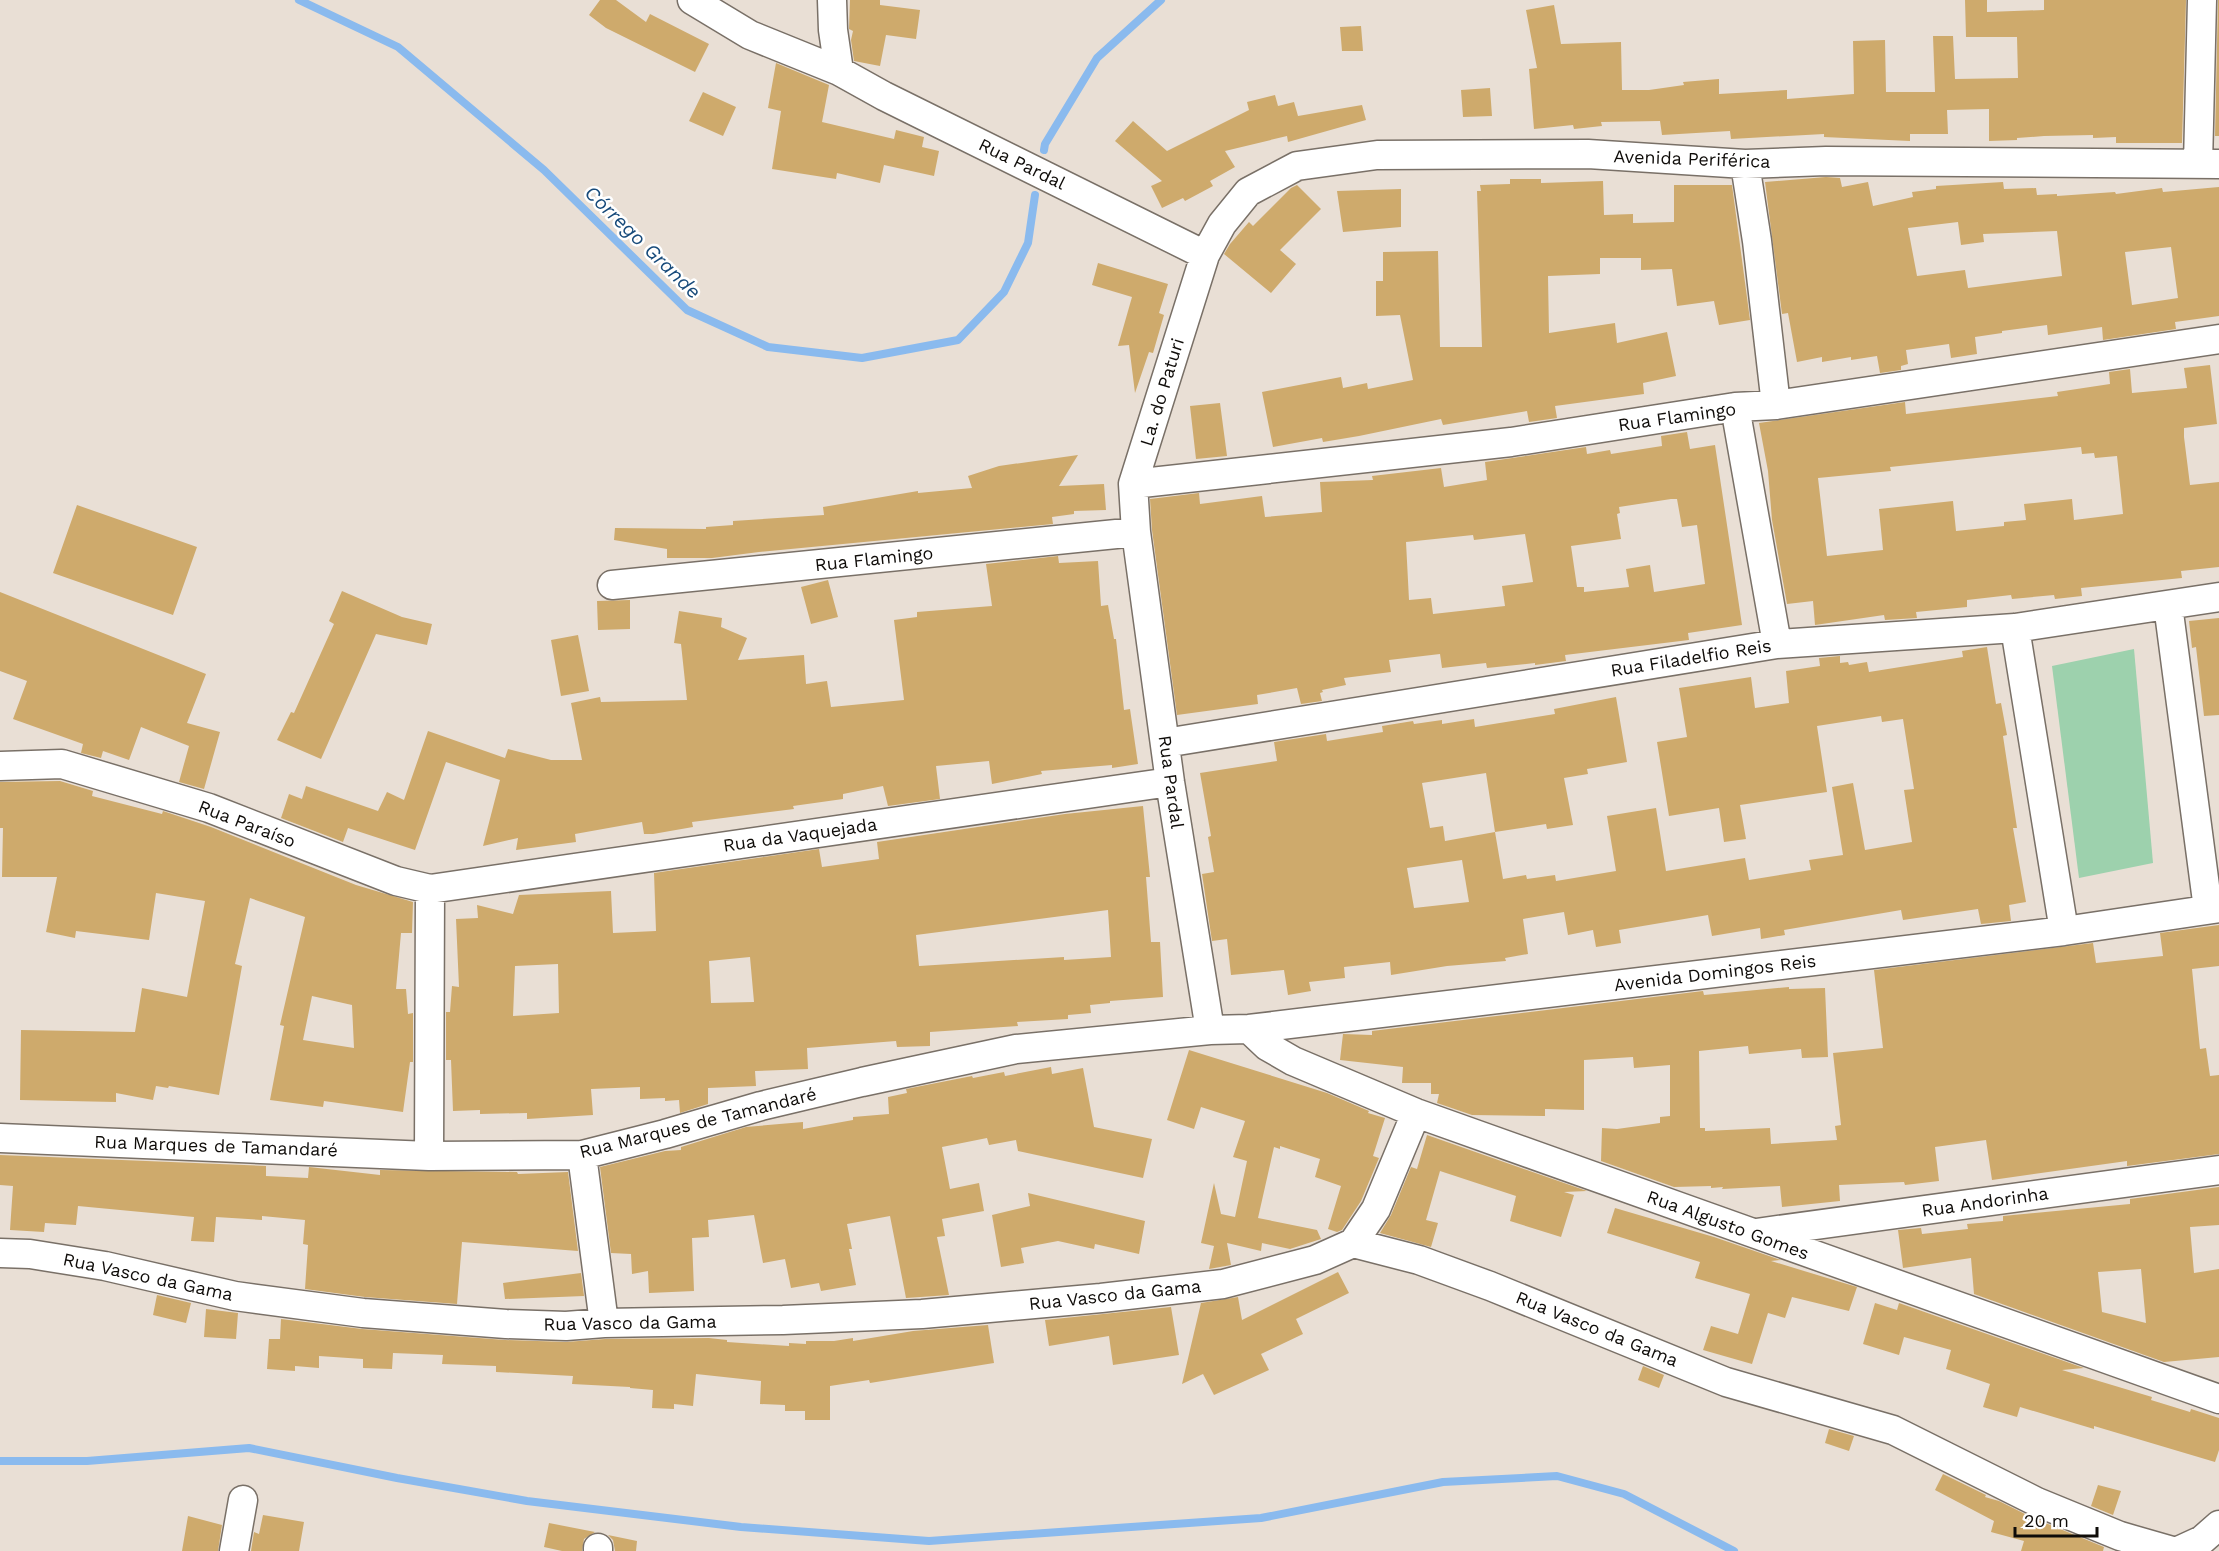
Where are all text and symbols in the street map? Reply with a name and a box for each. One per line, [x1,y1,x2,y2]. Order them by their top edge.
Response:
street label: Rua Pardal [975,134,1070,194]
street label: Avenida Periférica [1613,145,1771,172]
water label: Córrego Grande [580,180,706,304]
street label: La. do Paturi [1135,335,1188,448]
street label: Rua Flamingo [1617,398,1737,435]
street label: Rua Flamingo [814,542,934,575]
street label: Rua Filadelfio Reis [1609,634,1773,681]
street label: Rua Pardal [1155,734,1189,830]
street label: Rua Paraíso [196,795,299,852]
street label: Rua da Vaquejada [722,813,878,856]
street label: Avenida Domingos Reis [1613,950,1817,995]
street label: Rua Marques de Tamandaré [577,1083,819,1162]
street label: Rua Marques de Tamandaré [94,1131,338,1160]
street label: Rua Andorinha [1920,1182,2050,1221]
street label: Rua Algusto Gomes [1644,1185,1812,1264]
street label: Rua Vasco da Gama [61,1248,235,1305]
street label: Rua Vasco da Gama [1028,1275,1202,1314]
street label: Rua Vasco da Gama [1513,1286,1681,1371]
street label: Rua Vasco da Gama [543,1310,717,1335]
scale bar [2015,1500,2098,1538]
text: 20 m [2024,1510,2069,1531]

